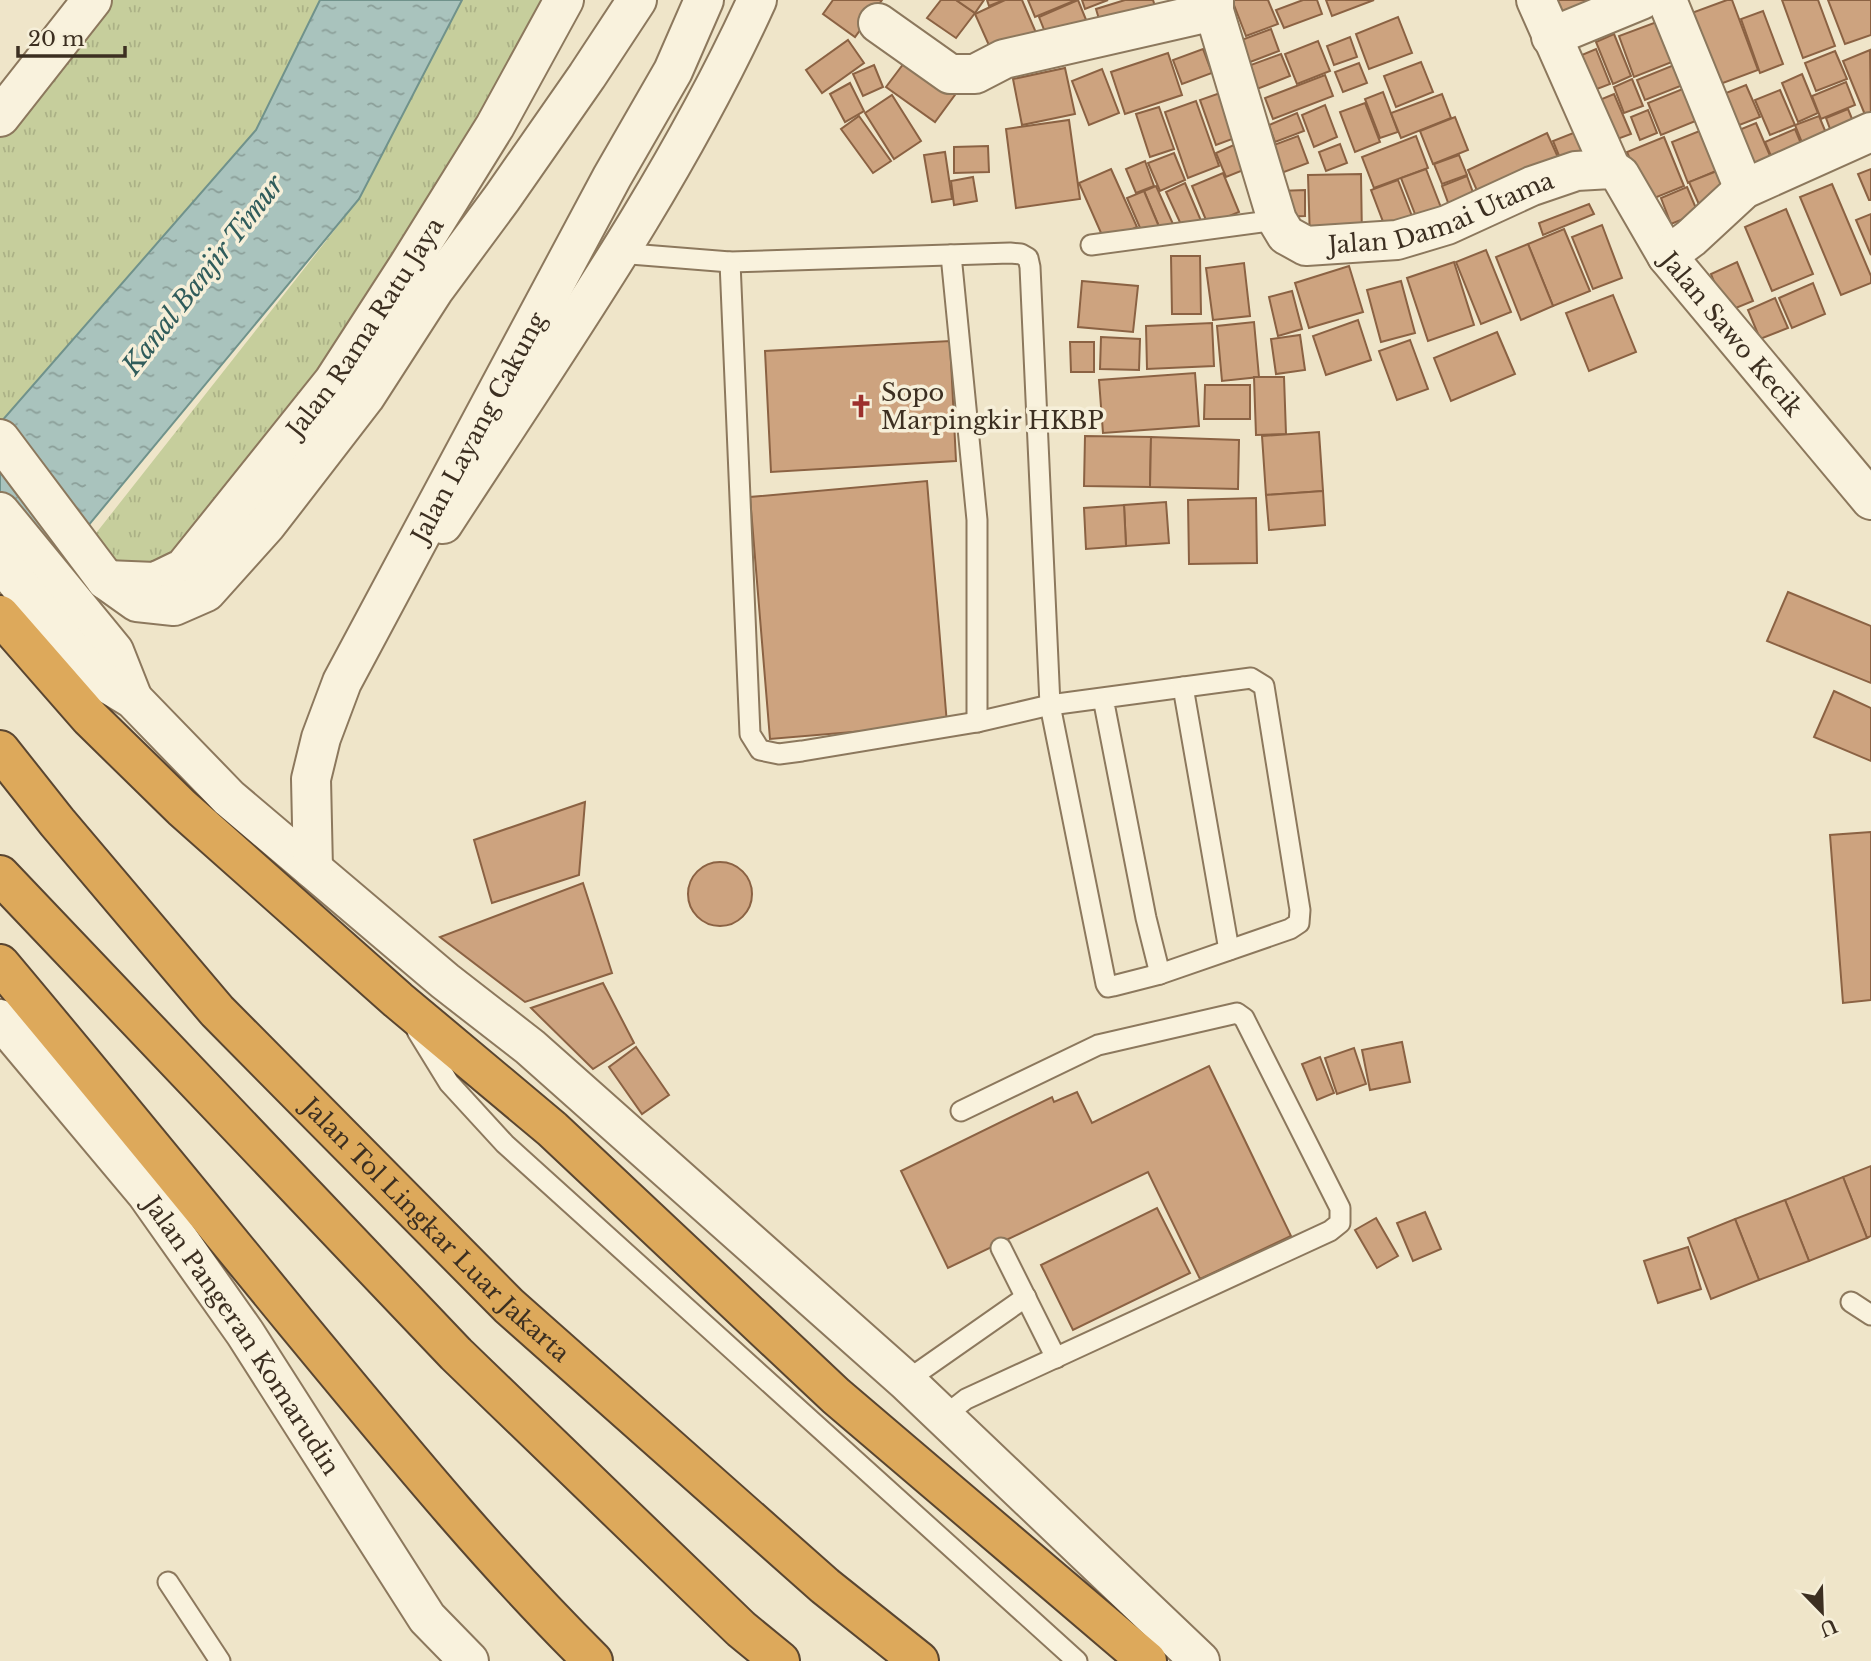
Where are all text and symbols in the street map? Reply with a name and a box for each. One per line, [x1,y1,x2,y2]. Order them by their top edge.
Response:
scale bar [18,14,124,58]
text: 20 m [28,26,85,52]
street label: Jalan Damai Utama [1324,165,1558,259]
water label: Kanal Banjir Timur [115,168,291,382]
street label: Jalan Rama Ratu Jaya [279,211,450,445]
street label: Jalan Sawo Kecik [1653,244,1809,422]
street label: Jalan Layang Cakung [403,306,552,550]
place label: Sopo Marpingkir HKBP [881,378,1104,435]
church icon: Sopo Marpingkir HKBP [847,392,875,420]
street label: Jalan Tol Lingkar Luar Jakarta [294,1089,576,1368]
street label: Jalan Pangeran Komarudin [136,1188,346,1480]
north arrow [1787,1577,1857,1647]
text: U [1816,1613,1841,1641]

